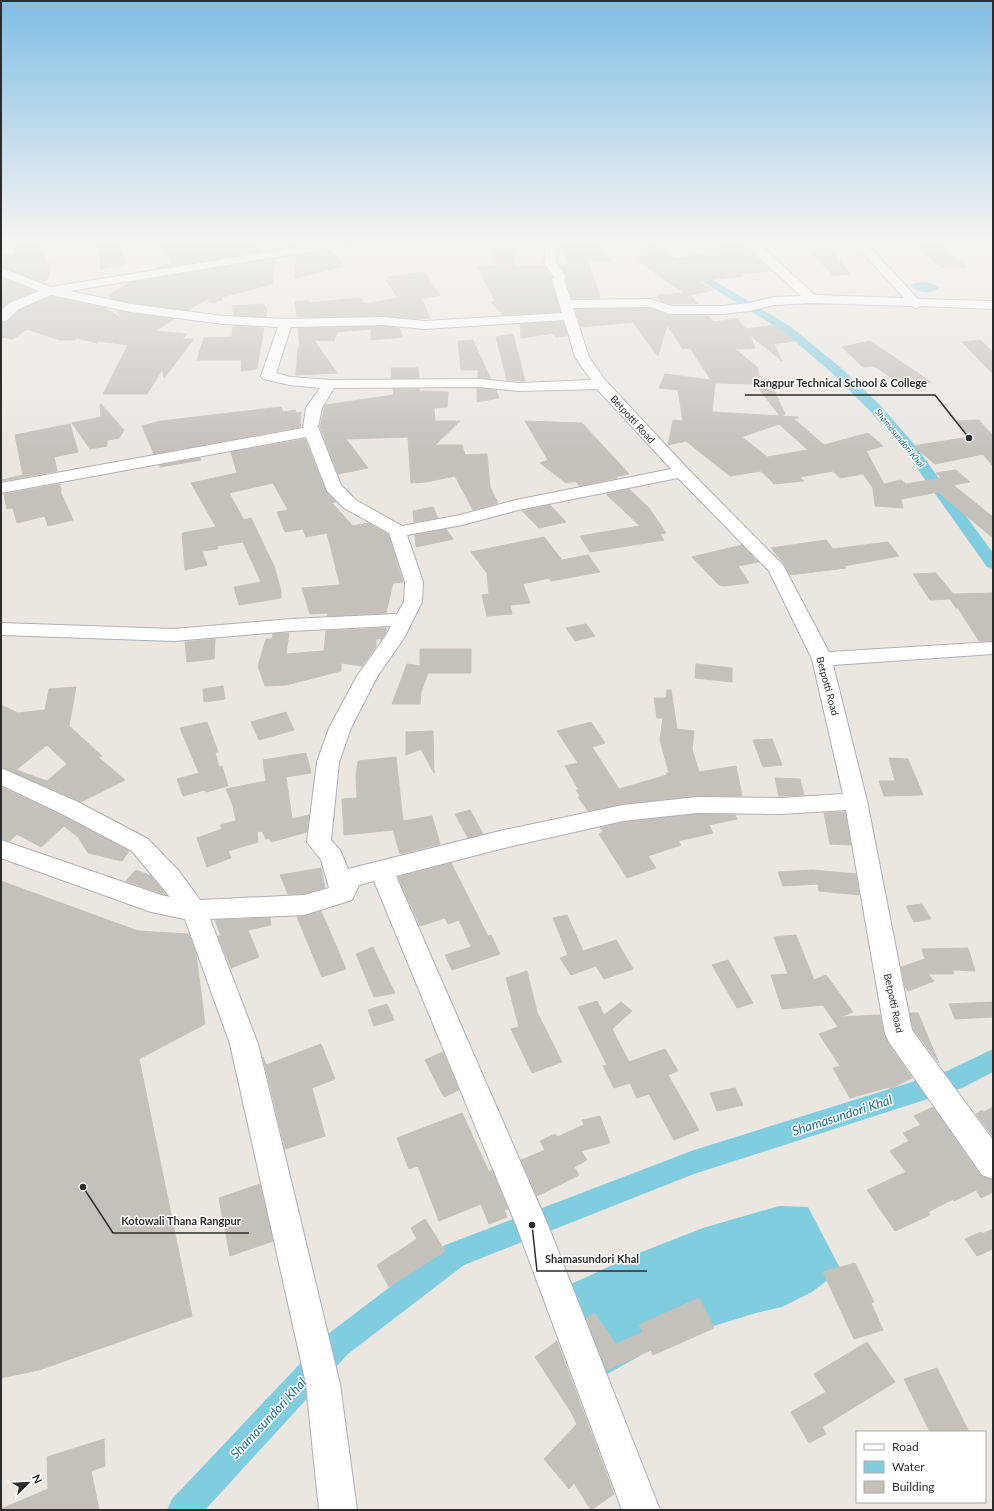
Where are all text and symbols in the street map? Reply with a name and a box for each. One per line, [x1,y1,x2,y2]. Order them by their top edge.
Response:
callout: Rangpur Technical School & College [745,372,935,395]
text: Rangpur Technical School & College [753,376,927,389]
street label: Betpotti Road [608,393,658,445]
water label: Shamasundori Khal [873,406,927,470]
street label: Betpotti Road [814,655,842,717]
street label: Betpotti Road [882,972,906,1034]
water label: Shamasundori Khal [790,1091,894,1139]
callout: Kotowali Thana Rangpur [113,1210,249,1233]
text: Kotowali Thana Rangpur [121,1214,242,1227]
callout: Shamasundori Khal [537,1248,647,1271]
text: Shamasundori Khal [545,1252,639,1265]
water label: Shamasundori Khal [227,1374,310,1462]
legend [856,1431,986,1503]
text: Road [892,1439,919,1454]
text: Water [892,1459,925,1474]
north arrow [8,1463,48,1503]
text: N [30,1472,45,1485]
text: Building [892,1479,935,1494]

